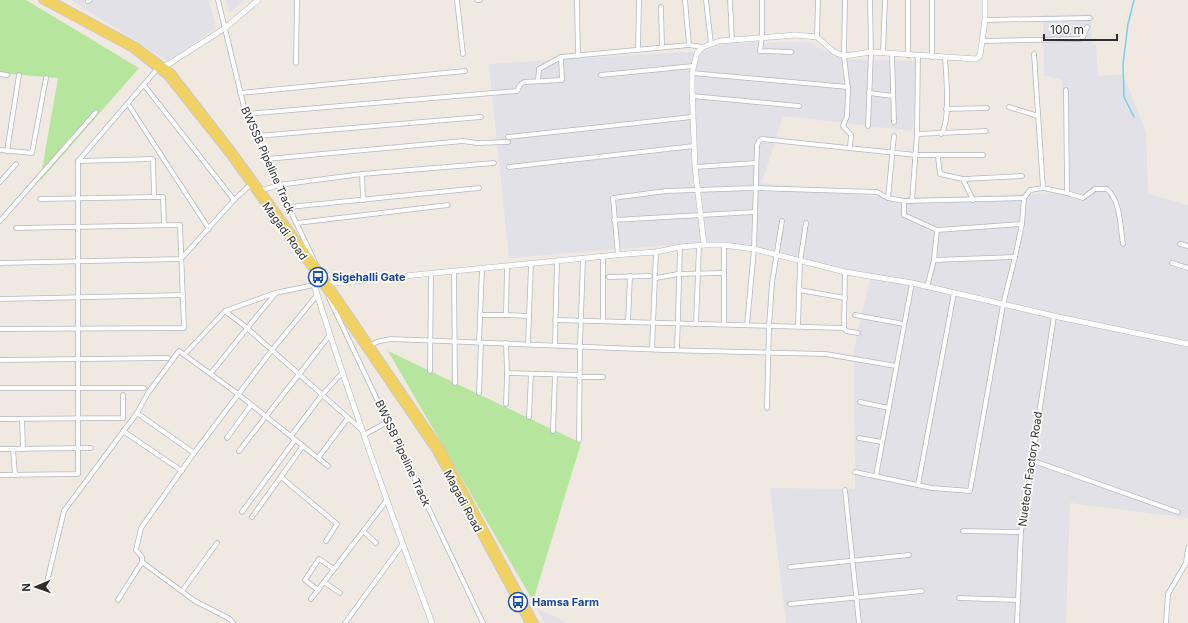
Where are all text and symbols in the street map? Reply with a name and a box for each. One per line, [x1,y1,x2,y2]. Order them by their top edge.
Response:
scale bar [1044,16,1117,42]
text: 100 m [1050,22,1084,37]
street label: BWSSB Pipeline Track [238,104,298,216]
street label: Magadi Road [259,199,311,263]
bus stop icon: Sigehalli Gate [307,266,329,288]
place label: Sigehalli Gate [332,270,406,284]
street label: BWSSB Pipeline Track [372,398,434,508]
street label: Nuetech Factory Road [1015,411,1045,527]
street label: Magadi Road [441,468,485,534]
north arrow [16,567,56,607]
text: N [19,583,33,592]
bus stop icon: Hamsa Farm [507,591,529,613]
place label: Hamsa Farm [532,595,599,609]

